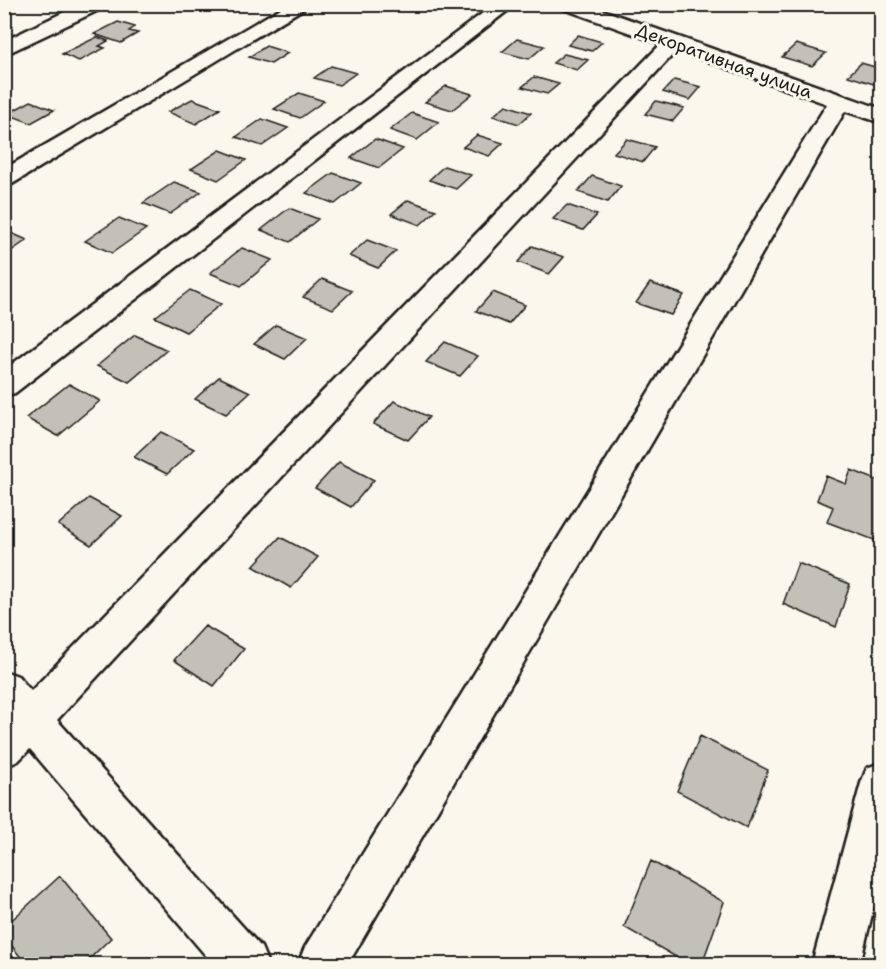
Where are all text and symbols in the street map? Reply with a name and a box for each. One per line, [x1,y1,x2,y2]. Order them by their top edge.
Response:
street label: Декоративная улица [632,18,816,104]

